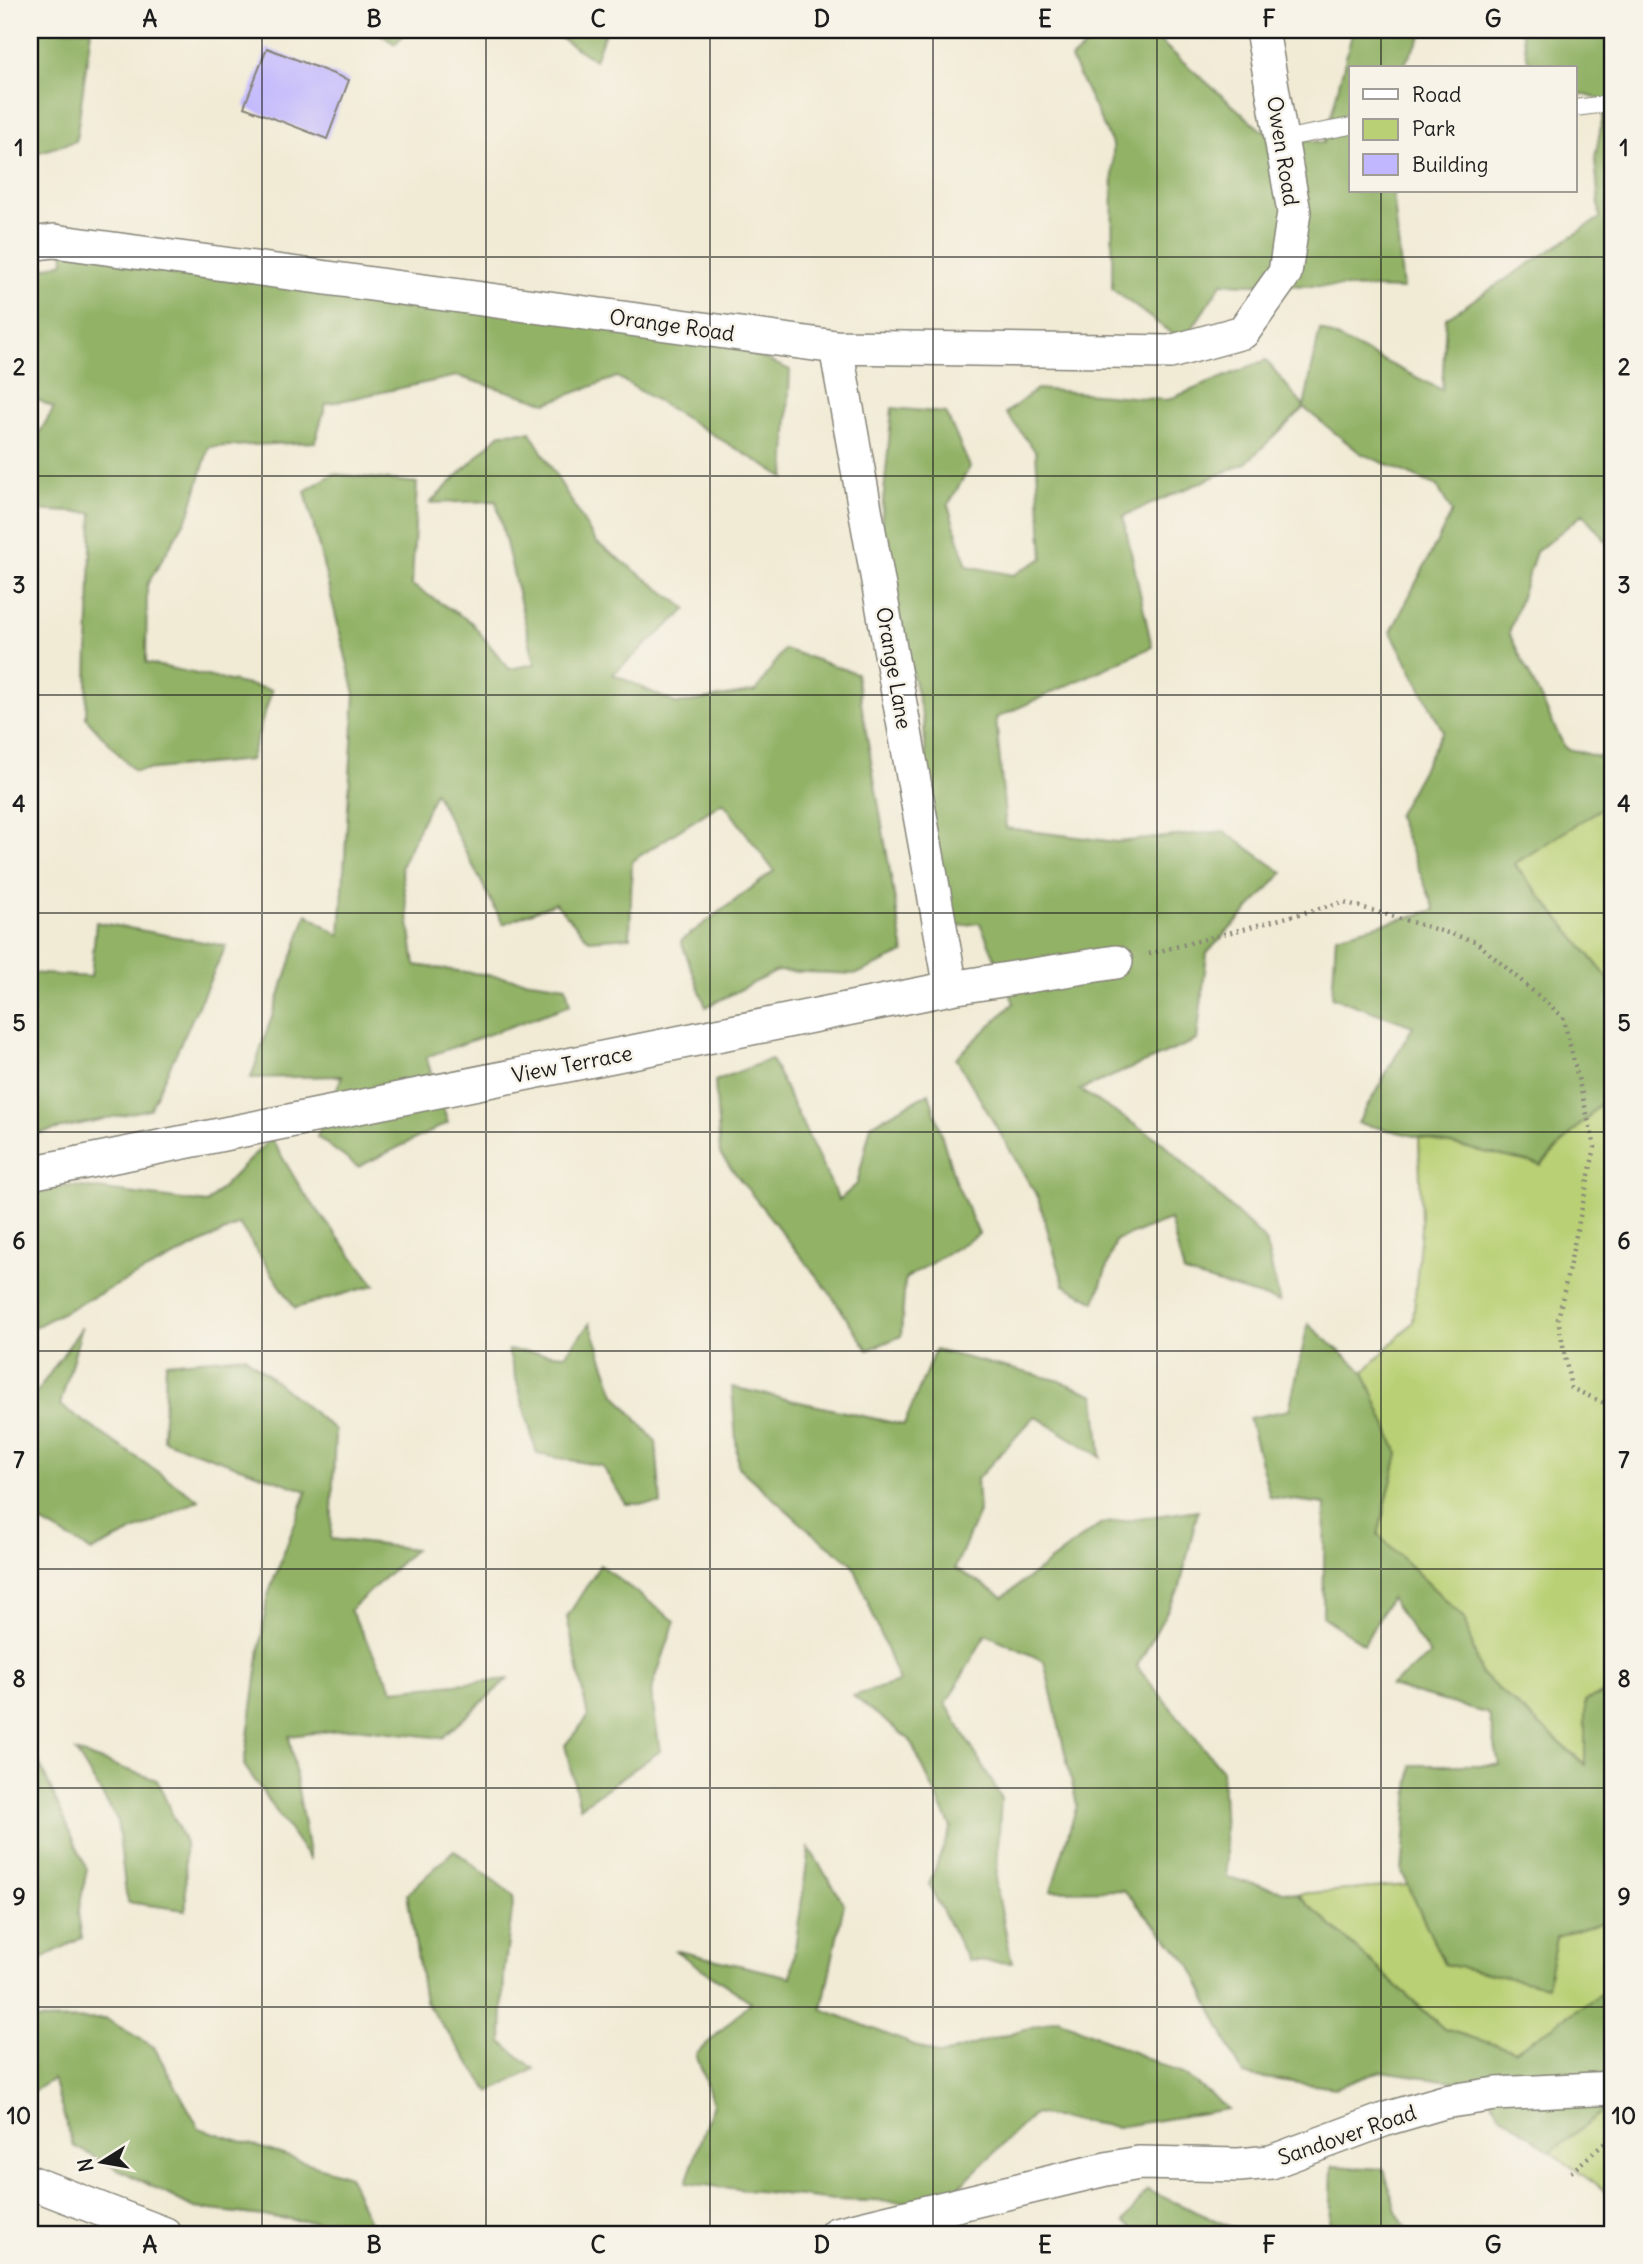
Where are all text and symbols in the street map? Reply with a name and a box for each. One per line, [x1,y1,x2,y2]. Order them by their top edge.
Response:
text: A [143,4,158,33]
text: B [366,4,382,33]
text: C [590,4,606,33]
text: D [814,4,830,33]
text: E [1038,4,1052,33]
text: F [1262,4,1276,33]
text: G [1485,4,1501,33]
legend [1349,66,1576,192]
text: Road [1412,81,1461,108]
street label: Owen Road [1261,94,1305,208]
text: Park [1412,115,1455,142]
text: 1 [14,133,24,162]
text: 1 [1619,133,1629,162]
text: Building [1412,151,1488,178]
street label: Orange Road [608,303,736,347]
text: 2 [13,352,26,381]
text: 2 [1618,352,1631,381]
text: 3 [12,570,26,599]
text: 3 [1617,570,1631,599]
street label: Orange Lane [870,605,918,731]
text: 4 [12,789,26,818]
text: 4 [1617,789,1631,818]
text: 5 [12,1008,26,1037]
text: 5 [1617,1008,1631,1037]
street label: View Terrace [510,1039,634,1089]
text: 6 [12,1226,26,1255]
text: 6 [1617,1226,1631,1255]
text: 7 [13,1445,25,1474]
text: 7 [1618,1445,1630,1474]
text: 8 [12,1664,26,1693]
text: 8 [1617,1664,1631,1693]
text: 9 [12,1882,26,1911]
text: 9 [1617,1882,1631,1911]
street label: Sandover Road [1274,2099,1420,2171]
text: 10 [7,2101,31,2130]
text: 10 [1612,2101,1636,2130]
north arrow [66,2128,136,2198]
text: N [72,2157,98,2174]
text: A [143,2230,158,2259]
text: B [366,2230,382,2259]
text: C [590,2230,606,2259]
text: D [814,2230,830,2259]
text: E [1038,2230,1052,2259]
text: F [1262,2230,1276,2259]
text: G [1485,2230,1501,2259]

